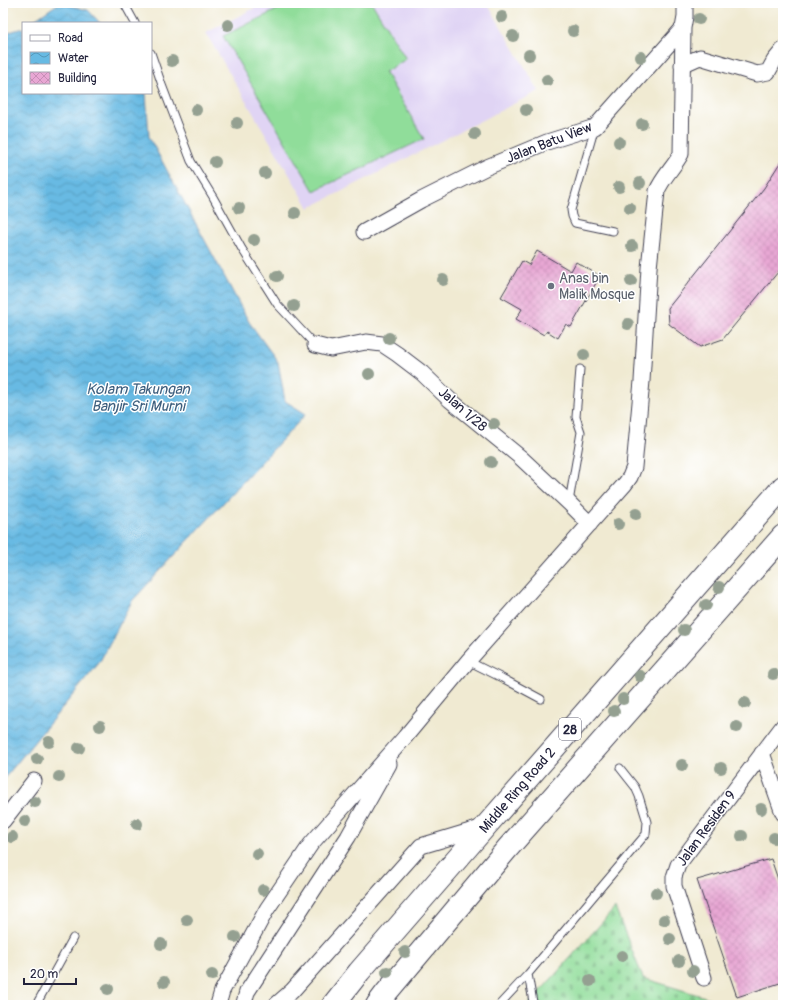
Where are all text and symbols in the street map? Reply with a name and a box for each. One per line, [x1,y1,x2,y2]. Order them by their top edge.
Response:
legend [22,22,152,94]
text: Road [58,31,83,46]
text: Water [58,51,89,66]
text: Building [58,71,97,86]
street label: Jalan Batu View [504,118,595,167]
place label: Anas bin Malik Mosque [559,270,635,303]
marker: Anas bin Malik Mosque [546,281,556,291]
water label: Kolam Takungan Banjir Sri Murni [86,380,191,416]
street label: Jalan 1/28 [435,384,491,435]
road number: 28 [559,718,581,740]
street label: Middle Ring Road 2 [476,744,559,837]
street label: Jalan Residen 9 [673,787,739,869]
scale bar [24,960,76,986]
text: 20 m [30,967,59,982]

